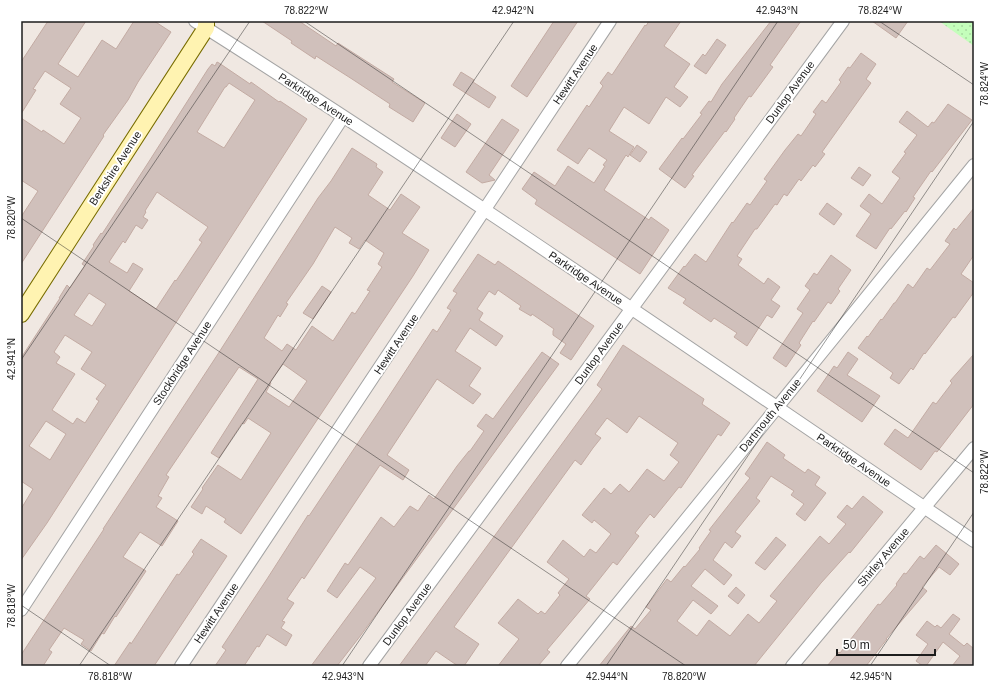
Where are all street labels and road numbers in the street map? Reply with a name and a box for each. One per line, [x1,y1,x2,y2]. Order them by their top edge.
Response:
street label: Hewitt Avenue [550,42,600,106]
street label: Dunlop Avenue [763,58,817,126]
street label: Parkridge Avenue [276,70,356,128]
street label: Berkshire Avenue [87,129,143,207]
street label: Parkridge Avenue [547,249,625,307]
street label: Hewitt Avenue [371,312,421,376]
street label: Stockbridge Avenue [150,319,214,407]
street label: Dunlop Avenue [572,319,626,387]
street label: Dartmouth Avenue [737,376,803,454]
street label: Parkridge Avenue [815,431,893,489]
street label: Shirley Avenue [855,525,911,589]
street label: Dunlop Avenue [380,580,434,648]
street label: Hewitt Avenue [191,581,241,645]

